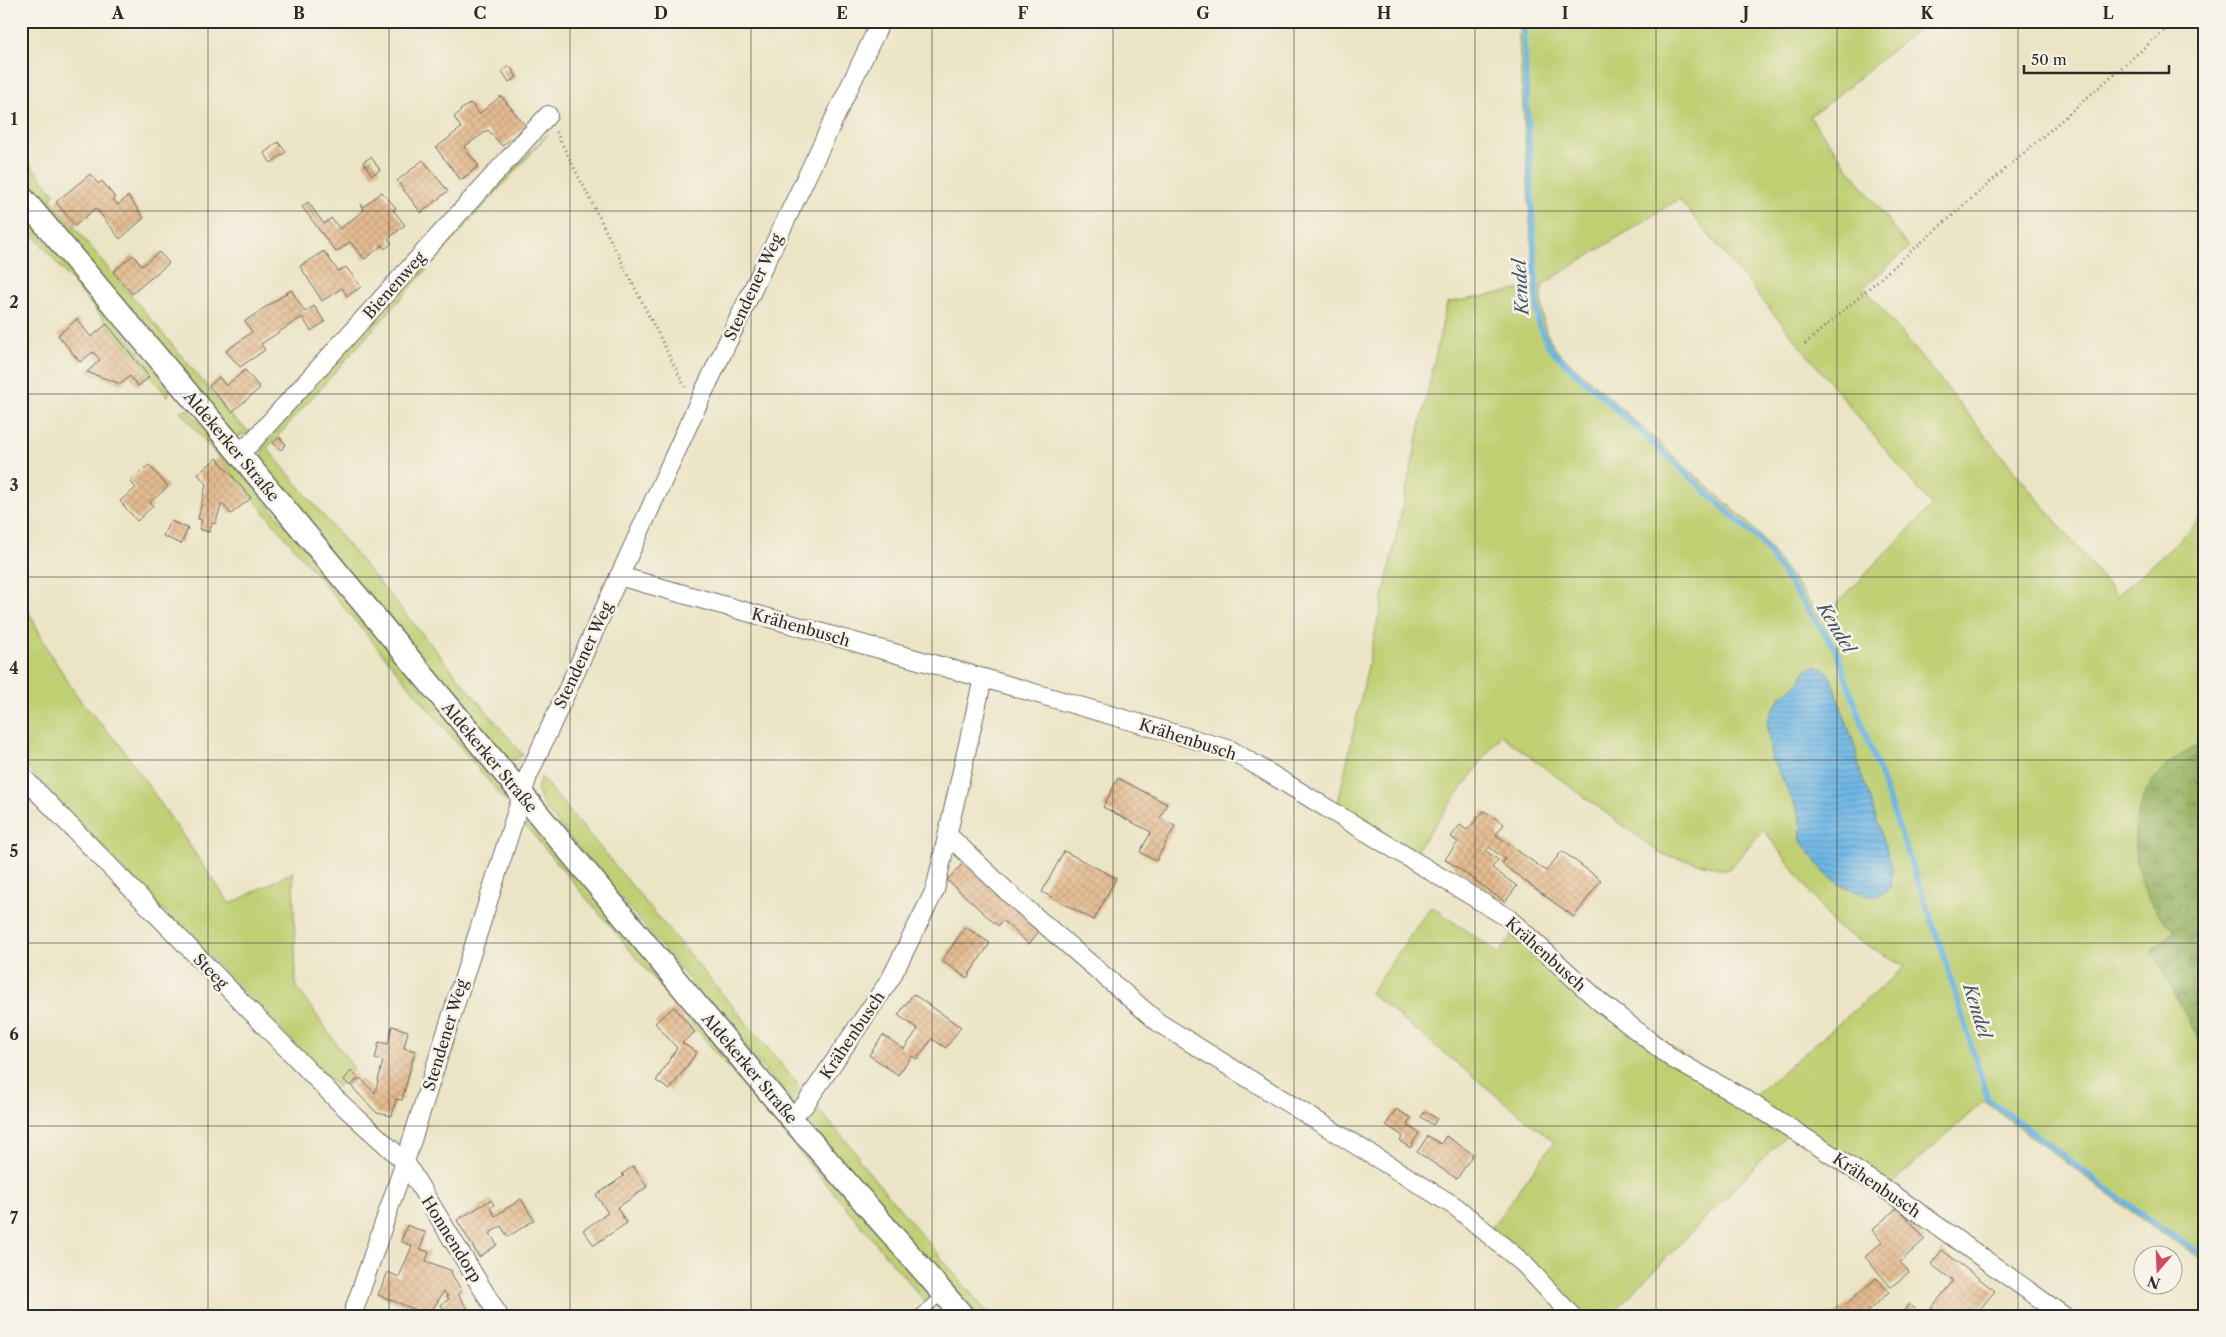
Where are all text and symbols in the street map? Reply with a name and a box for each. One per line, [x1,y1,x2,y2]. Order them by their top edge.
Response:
text: A [111,3,125,23]
text: B [293,3,305,23]
text: C [474,3,486,23]
text: D [654,3,668,23]
text: E [836,3,848,23]
text: F [1018,3,1029,23]
text: G [1196,3,1210,23]
text: H [1377,3,1391,23]
text: I [1562,3,1569,23]
text: J [1740,3,1749,23]
text: K [1921,3,1935,23]
text: L [2102,3,2114,23]
scale bar [2024,42,2168,74]
text: 50 m [2031,50,2067,69]
text: 1 [10,109,18,129]
street label: Stendener Weg [720,230,787,344]
street label: Bienenweg [359,247,430,323]
water label: Kendel [1508,256,1534,317]
text: 2 [9,292,19,312]
street label: Aldekerker Straße [179,386,284,505]
text: 3 [9,475,19,495]
water label: Kendel [1811,597,1861,659]
street label: Stendener Weg [550,598,617,712]
street label: Krähenbusch [749,603,853,651]
text: 4 [9,658,19,678]
street label: Aldekerker Straße [437,697,542,816]
street label: Krähenbusch [1137,714,1239,764]
text: 5 [10,841,19,861]
street label: Krähenbusch [1502,913,1590,995]
street label: Steeg [189,949,233,993]
street label: Stendener Weg [419,976,472,1093]
water label: Kendel [1958,979,1996,1043]
street label: Krähenbusch [815,987,889,1083]
street label: Aldekerker Straße [697,1008,802,1127]
text: 6 [9,1024,19,1044]
street label: Krähenbusch [1829,1148,1925,1222]
street label: Honnendorp [417,1192,487,1286]
text: 7 [10,1208,19,1228]
north arrow [2134,1244,2184,1294]
text: N [2145,1272,2162,1293]

